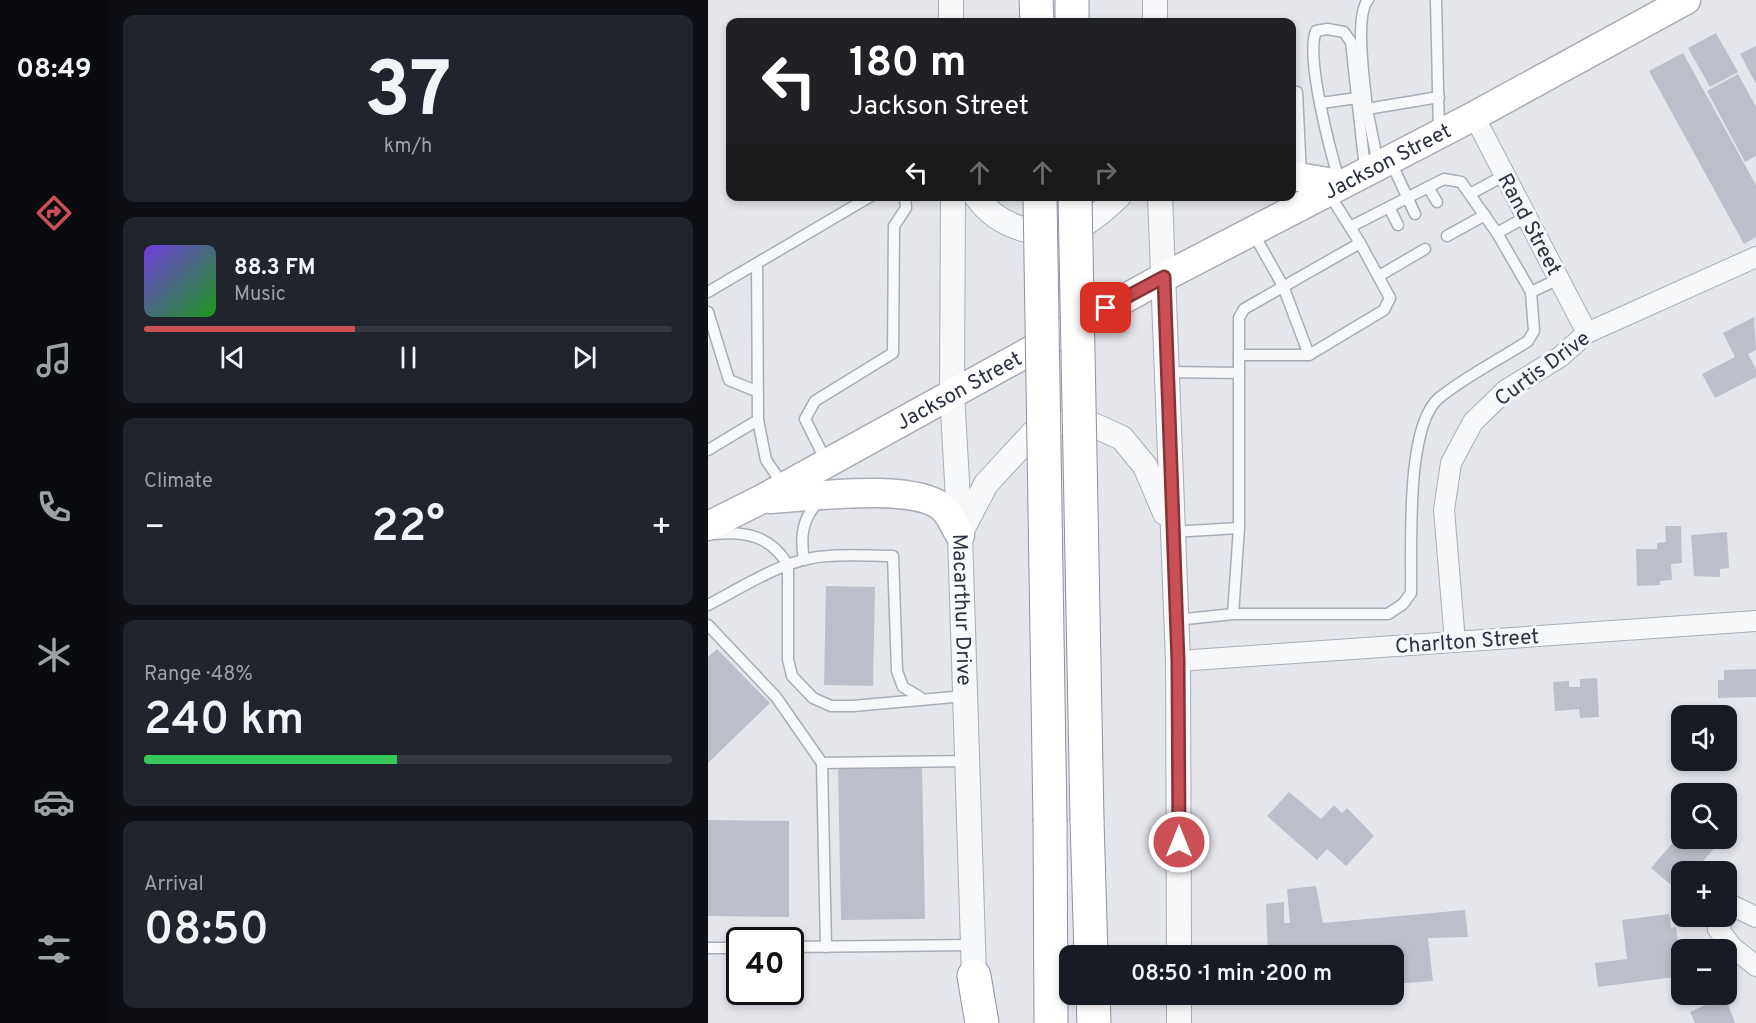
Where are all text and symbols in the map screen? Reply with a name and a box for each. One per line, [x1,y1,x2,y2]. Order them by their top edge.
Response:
text: 180 m [849,38,966,91]
icon: left [750,42,828,120]
text: 37 [364,45,452,144]
text: 08:49 [16,53,92,87]
text: Jackson Street [849,90,1029,124]
street label: Jackson Street [1319,118,1456,207]
text: km/h [384,134,432,160]
icon: left [900,156,933,189]
icon: ahead [963,156,996,189]
icon: ahead [1026,156,1059,189]
icon: right [1089,156,1122,189]
street label: Rand Street [1491,169,1567,280]
icon: directions [33,192,75,234]
text: 88.3 FM [234,255,316,282]
text: Music [234,282,286,308]
pin [1080,282,1131,333]
icon: arrive [1089,291,1122,324]
street label: Curtis Drive [1490,326,1596,413]
icon: music [33,339,75,381]
icon: previous [216,341,249,374]
icon: pause [392,341,425,374]
icon: next [568,341,601,374]
street label: Jackson Street [892,346,1027,437]
text: Climate [144,469,213,495]
icon: phone [33,486,75,528]
text: 22° [371,500,445,557]
text: − [144,508,165,550]
text: + [651,508,672,550]
street label: Macarthur Drive [945,533,977,686]
street label: Charlton Street [1394,624,1540,661]
icon: climate [33,634,75,676]
text: Range · 48% [144,662,253,688]
text: 240 km [144,693,304,750]
map controls [1671,705,1737,1005]
button: sound [1671,705,1737,771]
icon: car [33,781,75,823]
button: search [1671,783,1737,849]
position arrow [1147,810,1211,874]
button: + [1671,861,1737,927]
text: Arrival [144,872,204,898]
text: 08:50 [144,903,269,960]
speed limit sign: 40 [726,927,804,1005]
icon: filters [33,928,75,970]
button: − [1671,939,1737,1005]
text: 08:50 · 1 min · 200 m [1131,961,1332,988]

